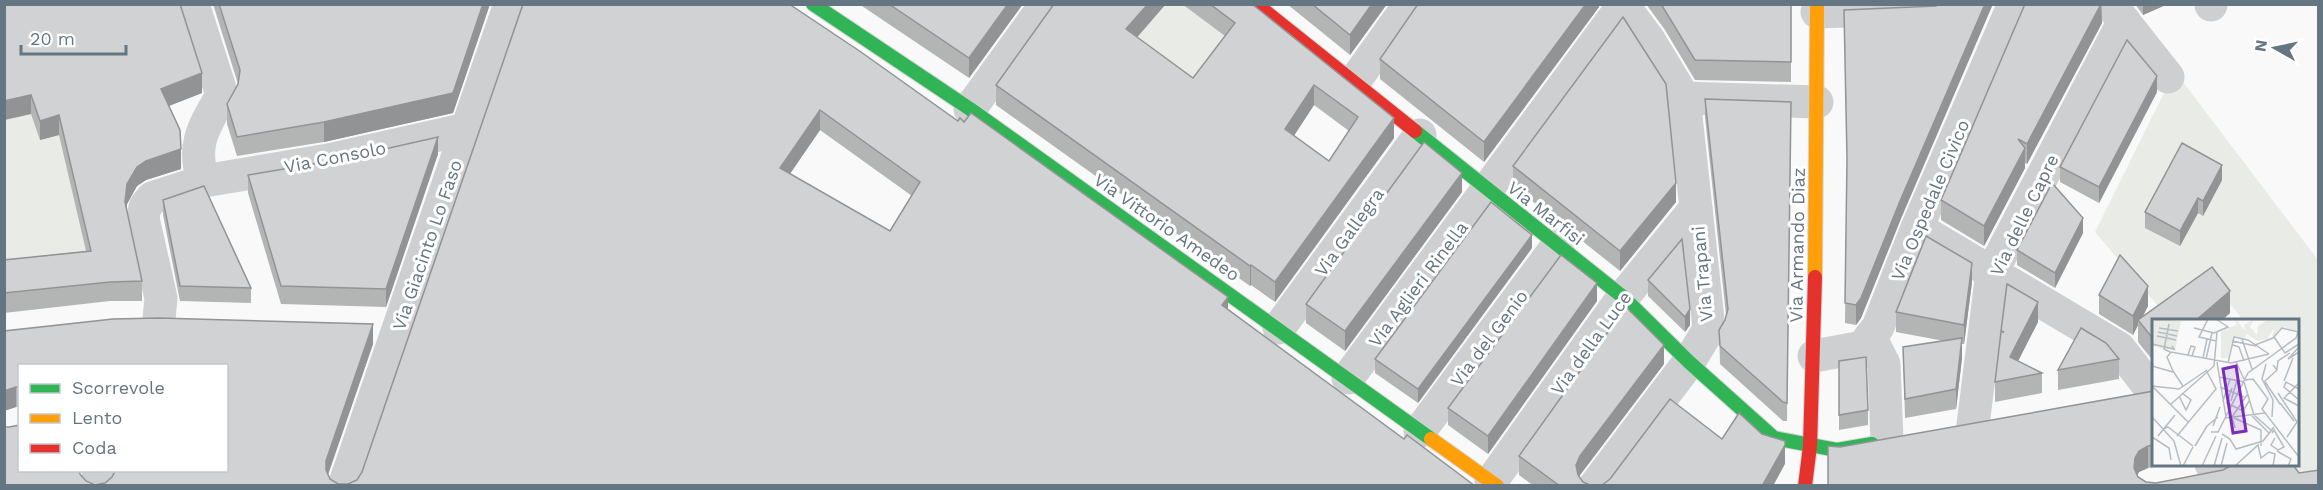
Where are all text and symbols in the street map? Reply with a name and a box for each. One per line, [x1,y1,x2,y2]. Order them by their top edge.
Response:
scale bar [21,18,126,56]
north arrow [2245,18,2305,78]
text: 20 m [30,28,75,49]
text: N [2250,38,2271,53]
street label: Via Ospedale Civico [1887,116,1973,284]
street label: Via Consolo [282,137,388,177]
street label: Via delle Capre [1985,151,2063,279]
street label: Via Giacinto Lo Faso [388,157,466,333]
street label: Via Armando Diaz [1785,167,1809,323]
street label: Via Vittorio Amedeo [1090,169,1244,285]
street label: Via Marfisi [1504,177,1588,249]
street label: Via Gallegra [1310,184,1388,280]
street label: Via Aglieri Rinella [1364,217,1472,351]
street label: Via Trapani [1687,225,1717,323]
street label: Via del Genio [1446,286,1532,390]
street label: Via della Luce [1546,287,1636,399]
inset map [2152,319,2299,466]
legend [18,364,228,472]
text: Scorrevole [72,377,165,398]
text: Lento [72,407,122,428]
text: Coda [72,437,117,458]

